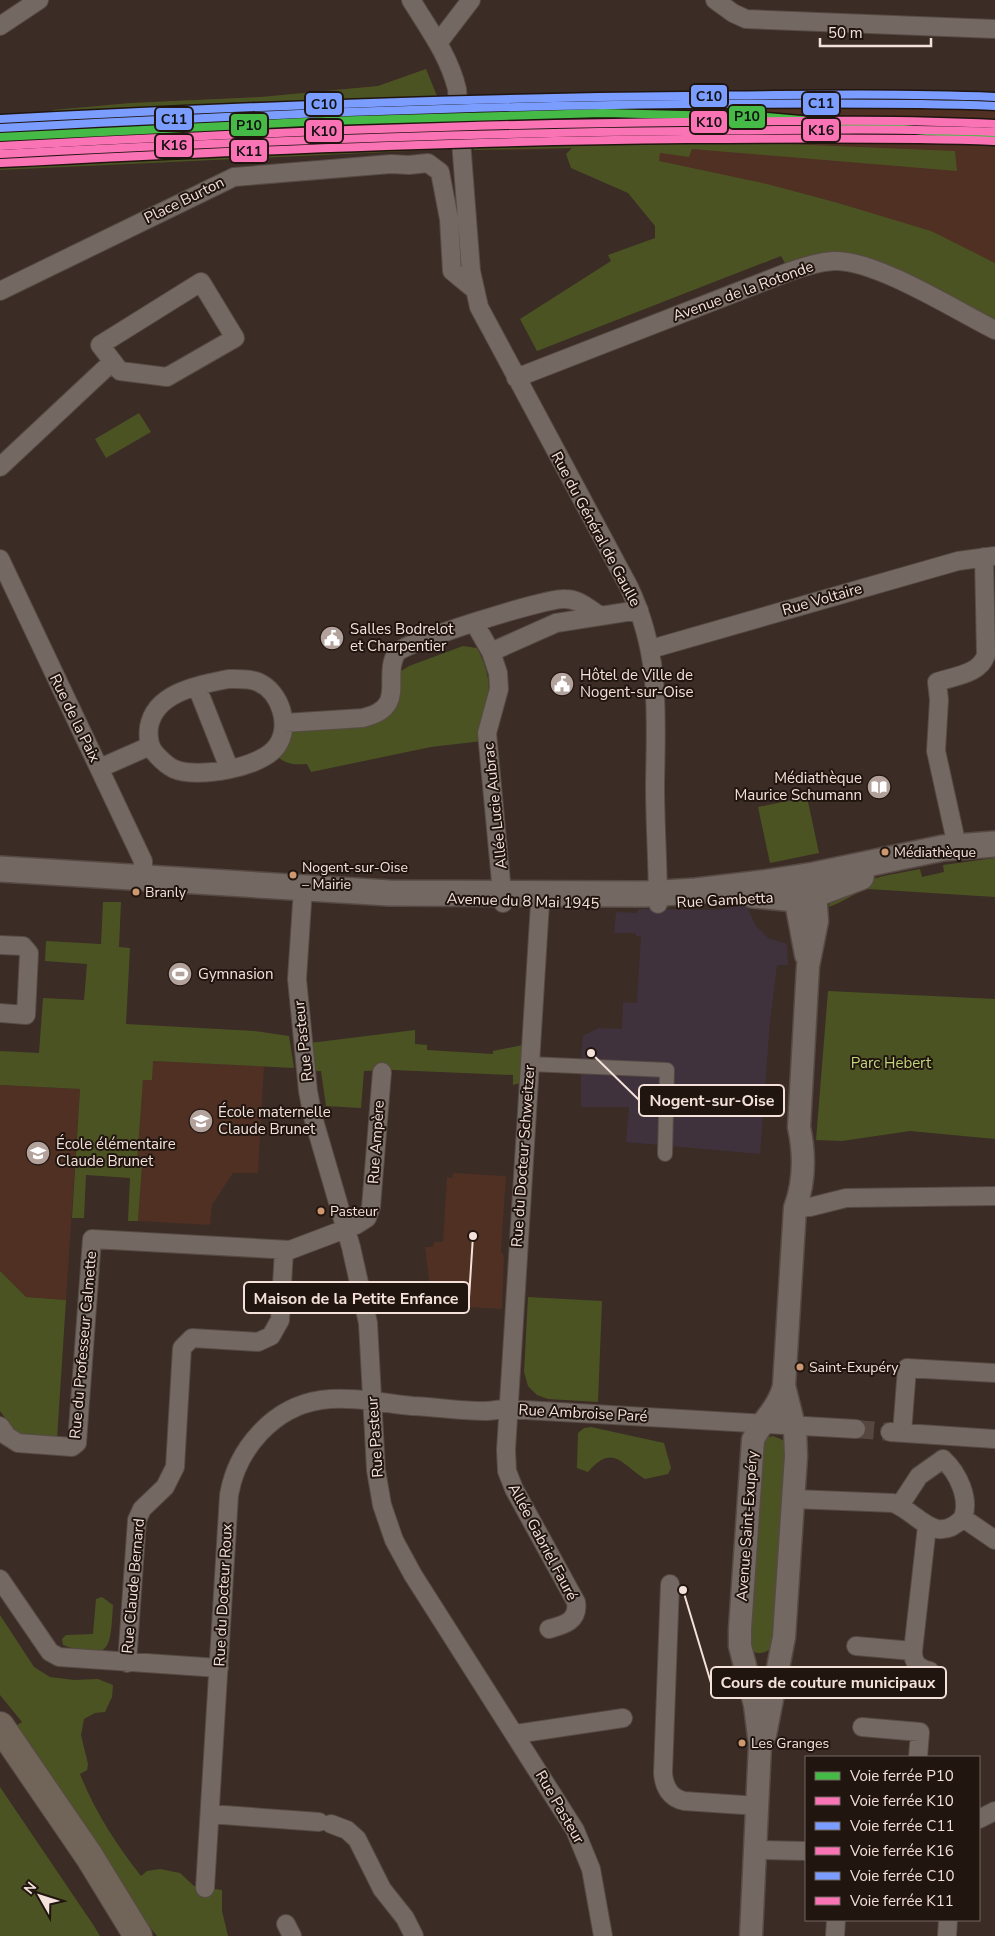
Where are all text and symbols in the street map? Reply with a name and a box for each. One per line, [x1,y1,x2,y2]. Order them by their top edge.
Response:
scale bar [820,15,931,47]
text: 50 m [828,23,863,43]
line badge: C10 [690,84,728,108]
text: C10 [696,87,722,106]
line badge: C10 [305,92,343,116]
line badge: C11 [802,92,840,116]
text: C11 [808,94,834,113]
text: C10 [311,95,337,114]
line badge: P10 [728,105,766,129]
line badge: C11 [155,107,193,131]
text: P10 [734,107,760,126]
text: C11 [161,110,187,129]
line badge: K10 [690,110,728,134]
line badge: P10 [230,113,268,137]
text: K10 [696,113,722,132]
text: P10 [236,116,262,135]
line badge: K16 [802,118,840,142]
line badge: K10 [305,119,343,143]
text: K16 [808,121,834,140]
text: K10 [311,122,337,141]
line badge: K16 [155,134,193,158]
text: K16 [161,136,187,155]
line badge: K11 [230,139,268,163]
text: K11 [236,142,262,161]
street label: Place Burton [141,172,227,228]
street label: Avenue de la Rotonde [670,256,816,326]
street label: Rue du Général de Gaulle [547,448,645,610]
street label: Rue Voltaire [780,578,864,620]
place label: Salles Bodrelot et Charpentier [350,619,454,656]
public building icon: Salles Bodrelot et Charpentier [319,625,345,651]
place label: Hôtel de Ville de Nogent-sur-Oise [580,665,693,702]
street label: Rue de la Paix [45,671,105,765]
public building icon: Hôtel de Ville de Nogent-sur-Oise [549,671,575,697]
street label: Allée Lucie Aubrac [478,742,512,870]
place label: Médiathèque Maurice Schumann [734,768,862,805]
library icon: Médiathèque Maurice Schumann [866,774,892,800]
place label: Médiathèque [894,843,976,862]
marker: Médiathèque [880,847,890,857]
place label: Nogent-sur-Oise – Mairie [302,858,408,894]
marker: Nogent-sur-Oise – Mairie [288,870,298,880]
place label: Branly [145,883,187,902]
marker: Branly [131,887,141,897]
street label: Rue Gambetta [676,887,774,913]
street label: Avenue du 8 Mai 1945 [446,888,600,914]
sports icon: Gymnasion [167,961,193,987]
place label: Gymnasion [198,964,273,984]
street label: Rue Pasteur [289,999,317,1083]
park label: Parc Hebert [851,1053,932,1073]
street label: Rue du Docteur Schweitzer [507,1064,539,1248]
callout: Nogent-sur-Oise [639,1085,784,1116]
text: Nogent-sur-Oise [649,1090,775,1112]
street label: Rue Ampère [363,1099,389,1185]
place label: École maternelle Claude Brunet [218,1102,331,1139]
school or university icon: École maternelle Claude Brunet [188,1108,214,1134]
place label: École élémentaire Claude Brunet [56,1134,176,1171]
school or university icon: École élémentaire Claude Brunet [25,1140,51,1166]
place label: Pasteur [330,1202,378,1221]
marker: Pasteur [316,1206,326,1216]
street label: Rue du Professeur Calmette [65,1250,101,1440]
callout: Maison de la Petite Enfance [244,1282,469,1313]
text: Maison de la Petite Enfance [254,1288,459,1310]
place label: Saint-Exupéry [809,1358,899,1377]
marker: Saint-Exupéry [795,1362,805,1372]
street label: Rue Pasteur [362,1395,388,1478]
street label: Rue Ambroise Paré [518,1400,648,1426]
street label: Avenue Saint-Exupéry [732,1450,762,1602]
street label: Allée Gabriel Fauré [504,1480,582,1604]
street label: Rue Claude Bernard [117,1518,149,1654]
street label: Rue du Docteur Roux [209,1523,237,1667]
callout: Cours de couture municipaux [711,1667,946,1698]
text: Cours de couture municipaux [721,1672,936,1694]
place label: Les Granges [751,1734,829,1753]
marker: Les Granges [737,1738,747,1748]
legend [805,1756,980,1921]
text: Voie ferrée P10 [849,1766,954,1786]
street label: Rue Pasteur [531,1767,589,1848]
text: Voie ferrée K10 [849,1791,954,1811]
text: Voie ferrée C11 [849,1816,954,1836]
text: Voie ferrée K16 [849,1841,954,1861]
text: Voie ferrée C10 [849,1866,954,1886]
north arrow [15,1871,65,1921]
text: N [20,1878,41,1898]
text: Voie ferrée K11 [849,1891,954,1911]

